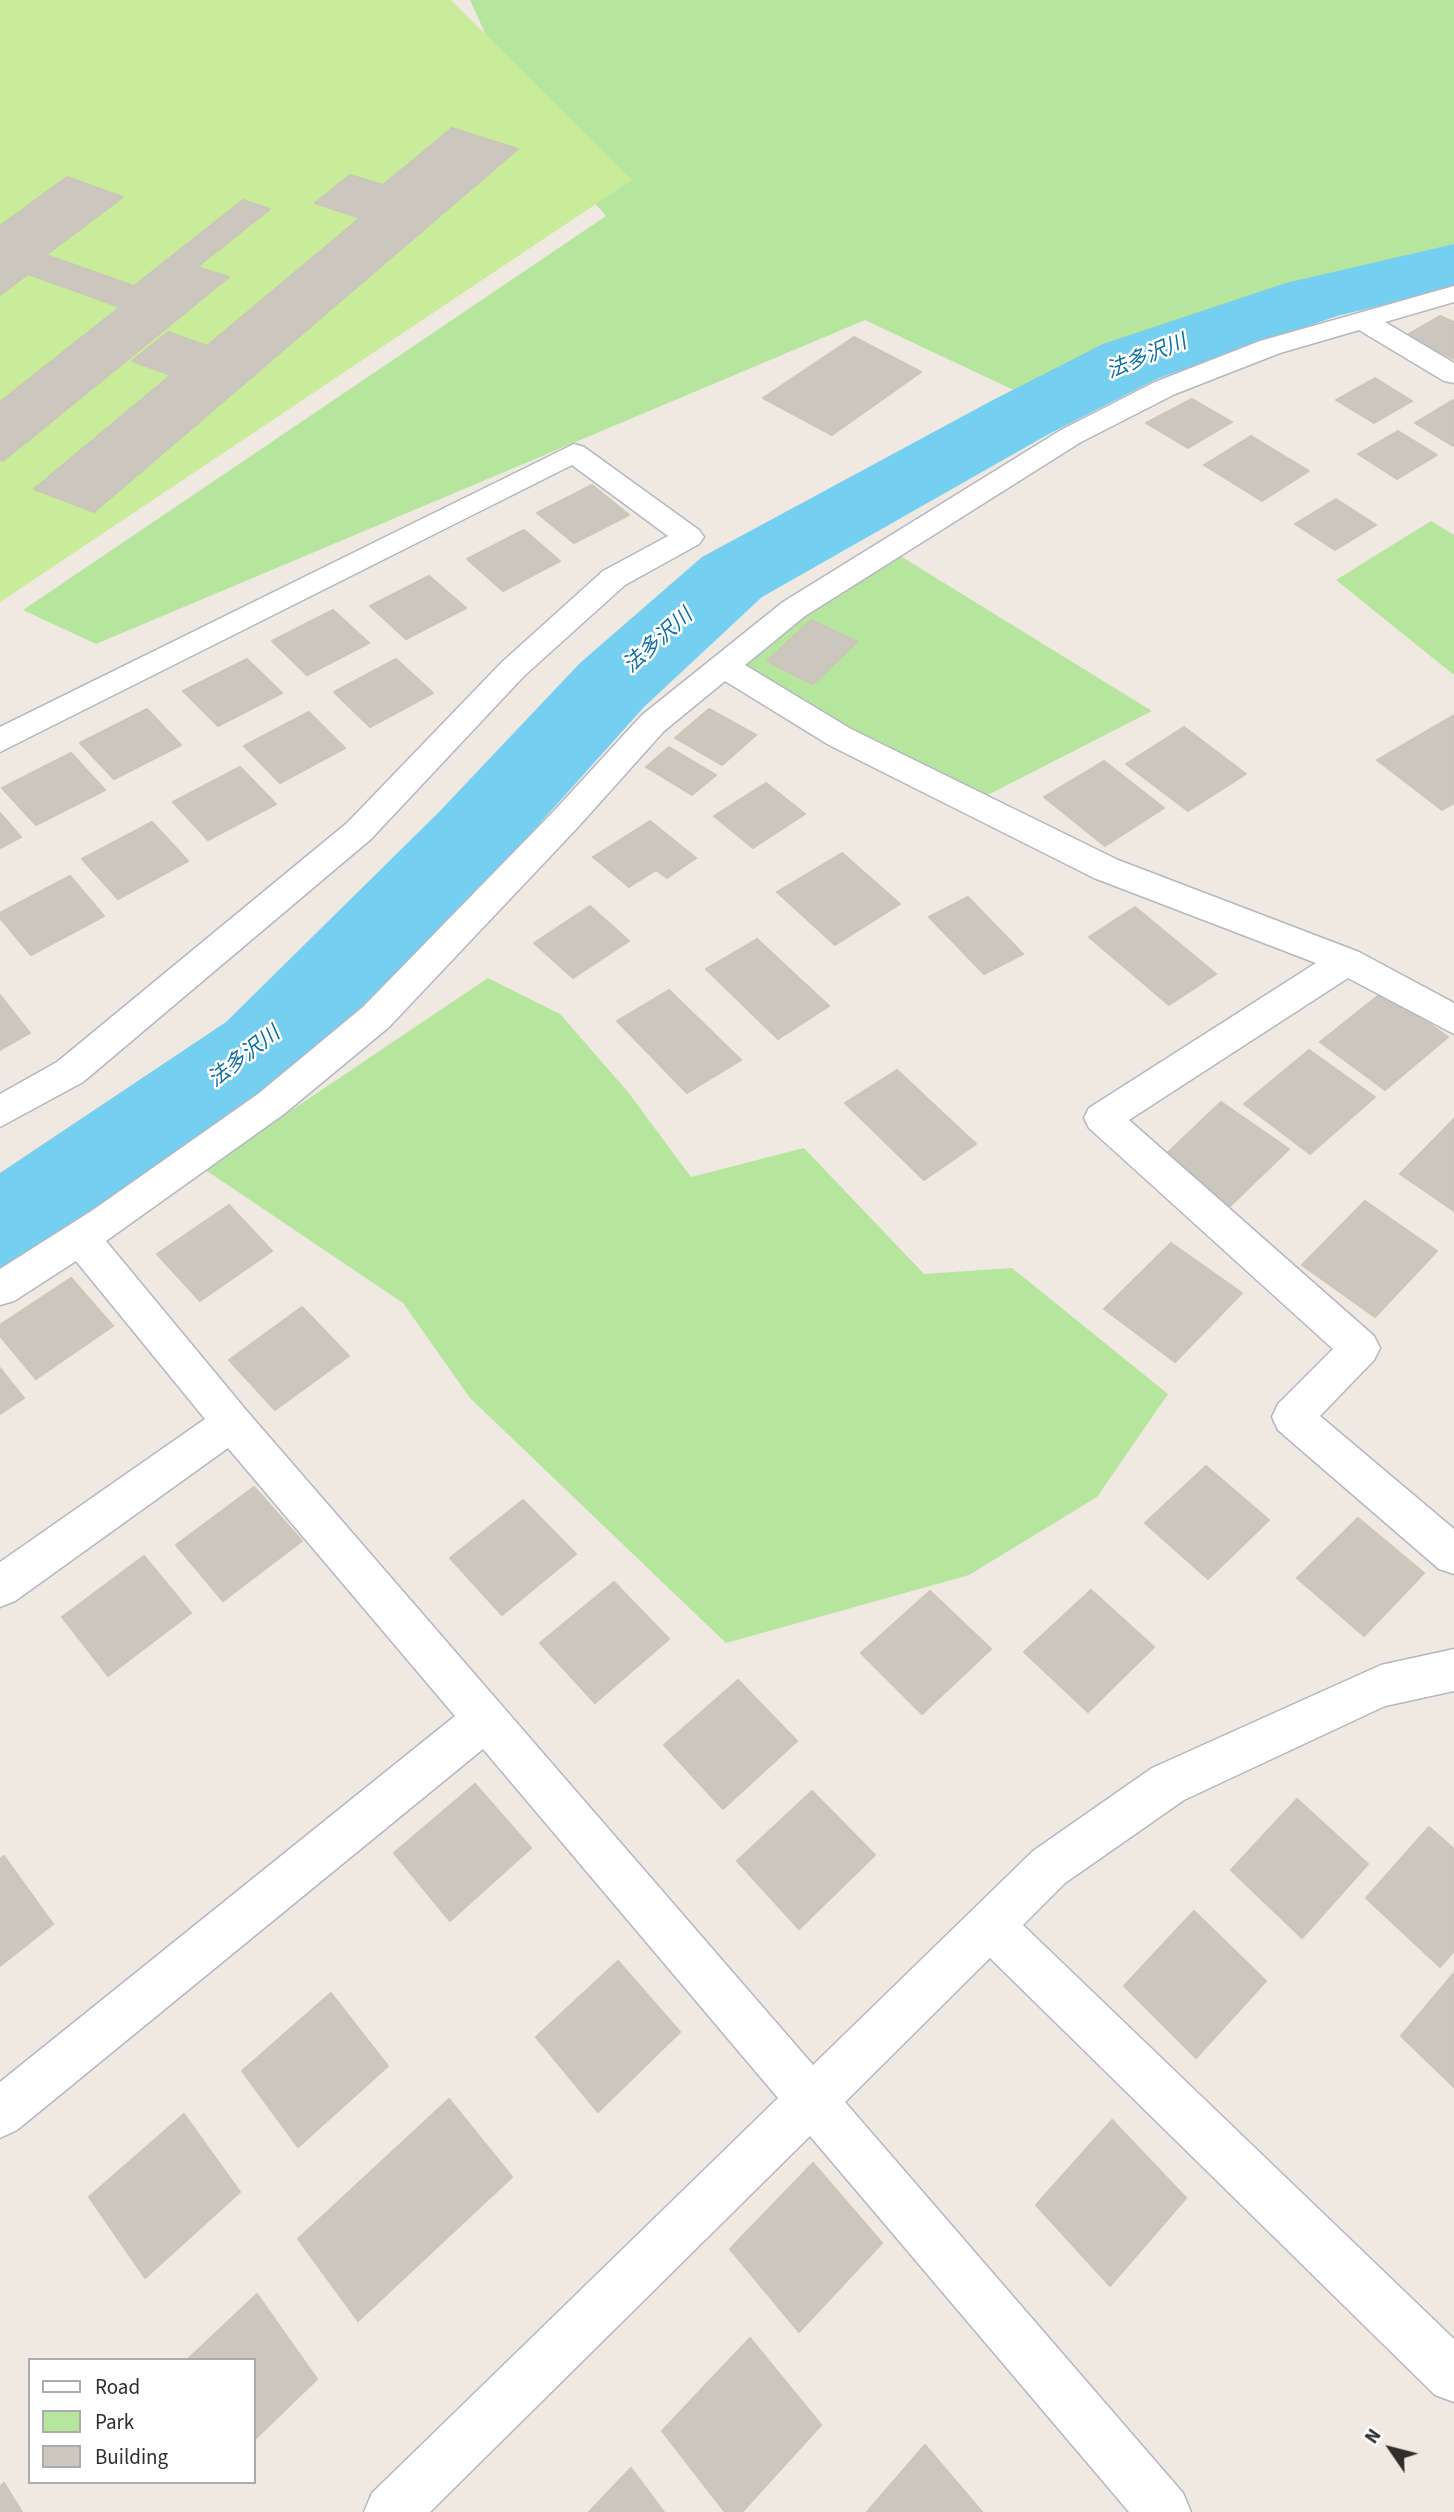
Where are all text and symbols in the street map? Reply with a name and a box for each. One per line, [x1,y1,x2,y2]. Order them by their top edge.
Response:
water label: 法多沢川 [1103,331,1191,385]
water label: 法多沢川 [619,605,699,679]
water label: 法多沢川 [204,1022,286,1094]
legend [28,2358,256,2484]
text: Road [95,2372,140,2402]
text: Park [95,2407,134,2437]
north arrow [1356,2414,1426,2484]
text: N [1359,2424,1388,2450]
text: Building [95,2442,168,2472]

